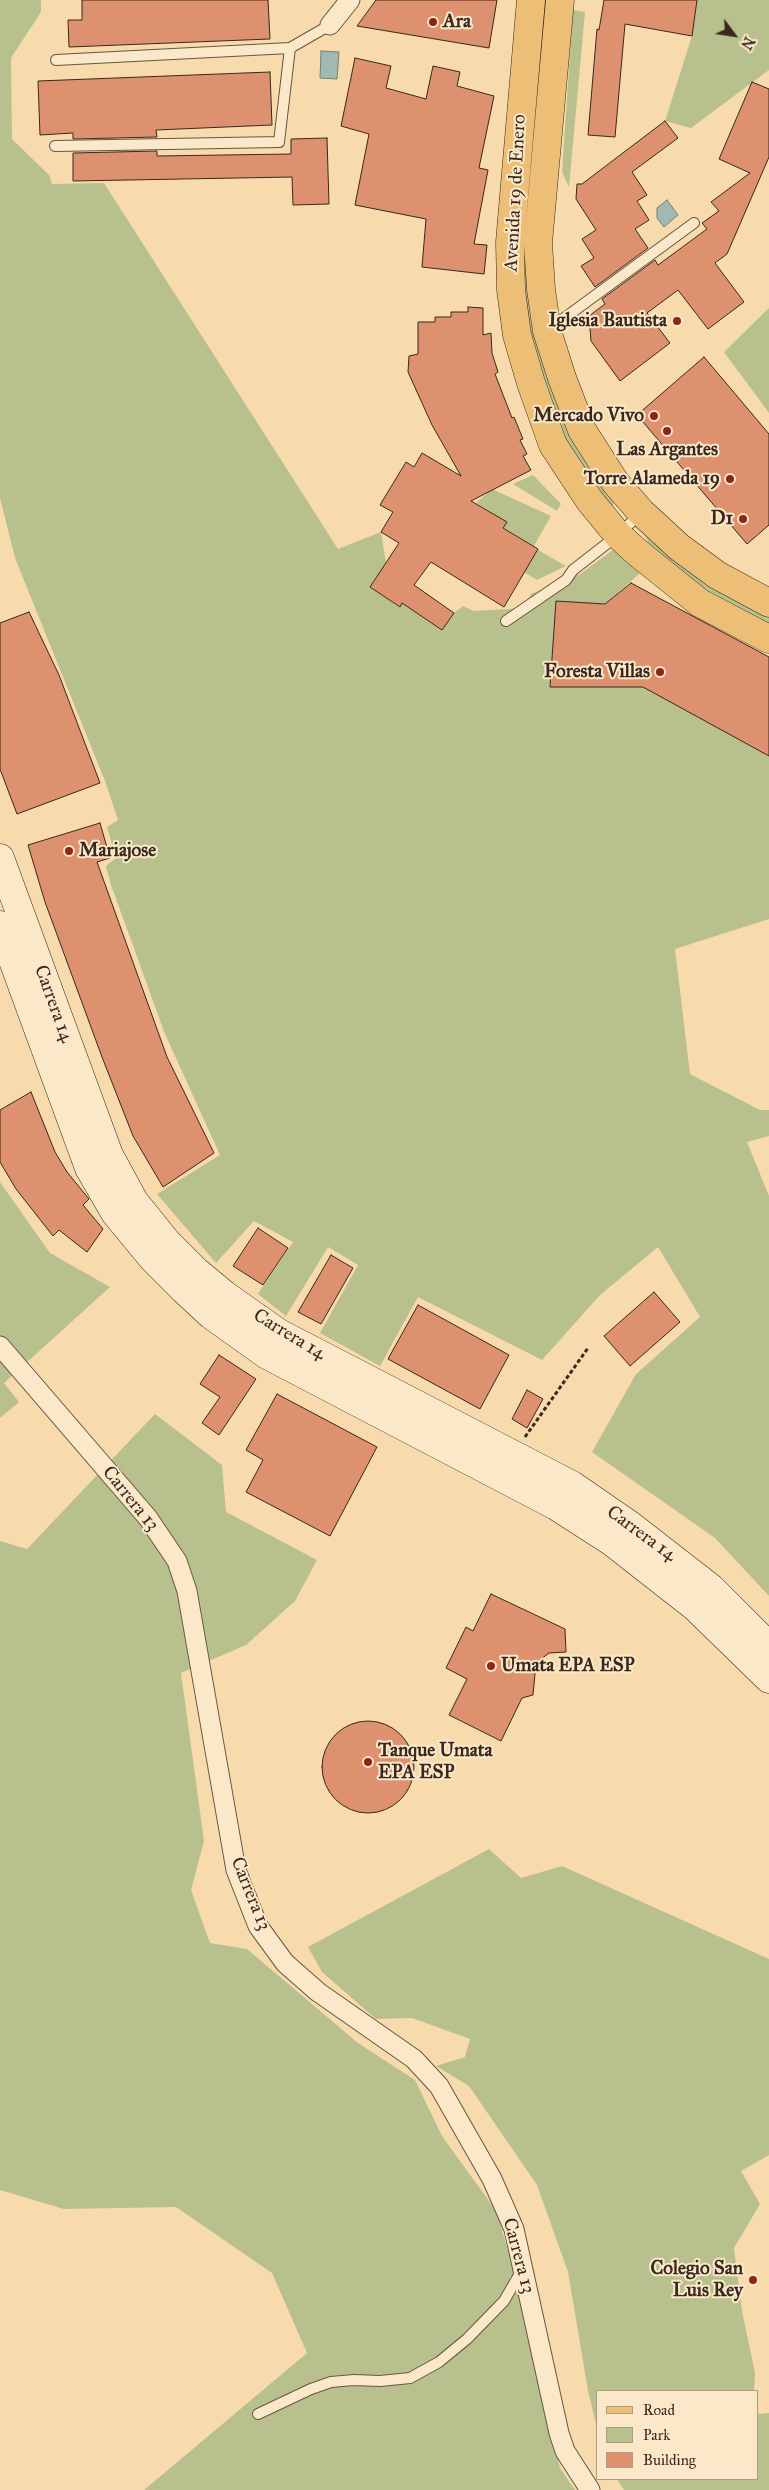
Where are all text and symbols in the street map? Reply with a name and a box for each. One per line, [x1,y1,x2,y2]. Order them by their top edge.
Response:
north arrow [709,10,759,60]
place label: Ara [443,11,471,33]
marker: Ara [427,16,439,28]
text: N [737,34,758,52]
street label: Avenida 19 de Enero [500,114,532,272]
place label: Iglesia Bautista [549,310,667,332]
marker: Iglesia Bautista [671,315,683,327]
place label: Mercado Vivo [533,405,644,427]
marker: Mercado Vivo [648,410,660,422]
marker: Las Argantes [661,425,673,437]
place label: Las Argantes [616,439,718,461]
place label: Torre Alameda 19 [584,468,720,490]
marker: Torre Alameda 19 [724,473,736,485]
place label: D1 [711,508,733,530]
marker: D1 [737,513,749,525]
place label: Foresta Villas [544,661,650,683]
marker: Foresta Villas [654,666,666,678]
place label: Mariajose [79,840,156,862]
marker: Mariajose [63,845,75,857]
street label: Carrera 14 [29,962,77,1046]
street label: Carrera 14 [249,1305,329,1365]
street label: Carrera 13 [97,1462,163,1536]
street label: Carrera 14 [602,1501,680,1567]
place label: Umata EPA ESP [501,1655,635,1677]
marker: Umata EPA ESP [485,1660,497,1672]
place label: Tanque Umata EPA ESP [378,1740,493,1784]
marker: Tanque Umata EPA ESP [362,1756,374,1768]
street label: Carrera 13 [225,1854,275,1934]
street label: Carrera 13 [497,2216,539,2296]
place label: Colegio San Luis Rey [650,2258,743,2302]
marker: Colegio San Luis Rey [747,2274,759,2286]
legend [596,2390,759,2480]
text: Road [643,2401,675,2419]
text: Park [643,2426,670,2444]
text: Building [643,2451,696,2469]

